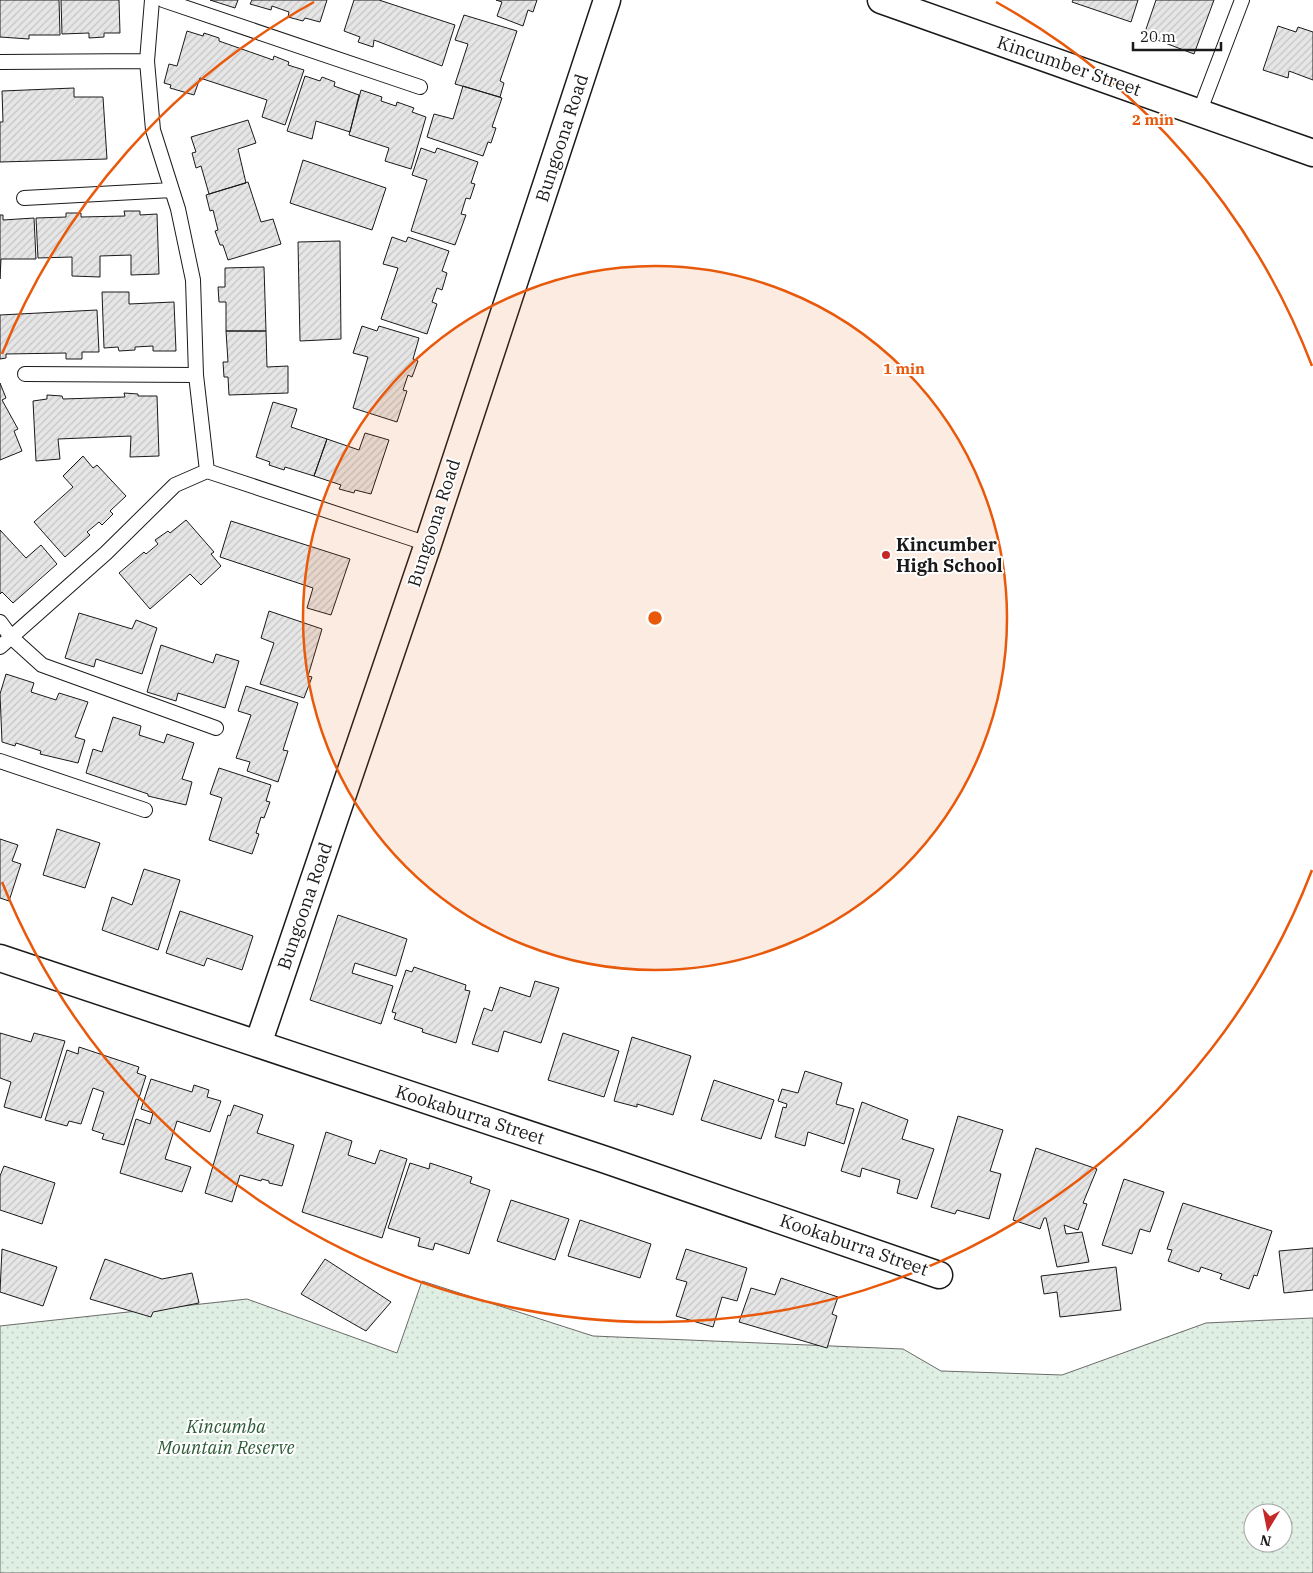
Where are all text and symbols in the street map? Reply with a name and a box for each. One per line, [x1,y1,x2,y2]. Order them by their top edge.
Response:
scale bar [1133,20,1220,52]
text: 20 m [1140,27,1176,46]
street label: Kincumber Street [994,30,1144,101]
street label: Bungoona Road [530,71,593,205]
text: 2 min [1132,110,1174,129]
text: 1 min [883,359,925,378]
street label: Bungoona Road [402,456,465,590]
place label: Kincumber High School [896,533,1003,577]
marker: Kincumber High School [880,549,892,561]
centre of rings [646,609,664,627]
street label: Bungoona Road [272,839,337,973]
street label: Kookaburra Street [393,1080,548,1149]
street label: Kookaburra Street [777,1208,931,1281]
park label: Kincumba Mountain Reserve [156,1415,295,1459]
north arrow [1243,1503,1293,1553]
text: N [1259,1531,1273,1551]

